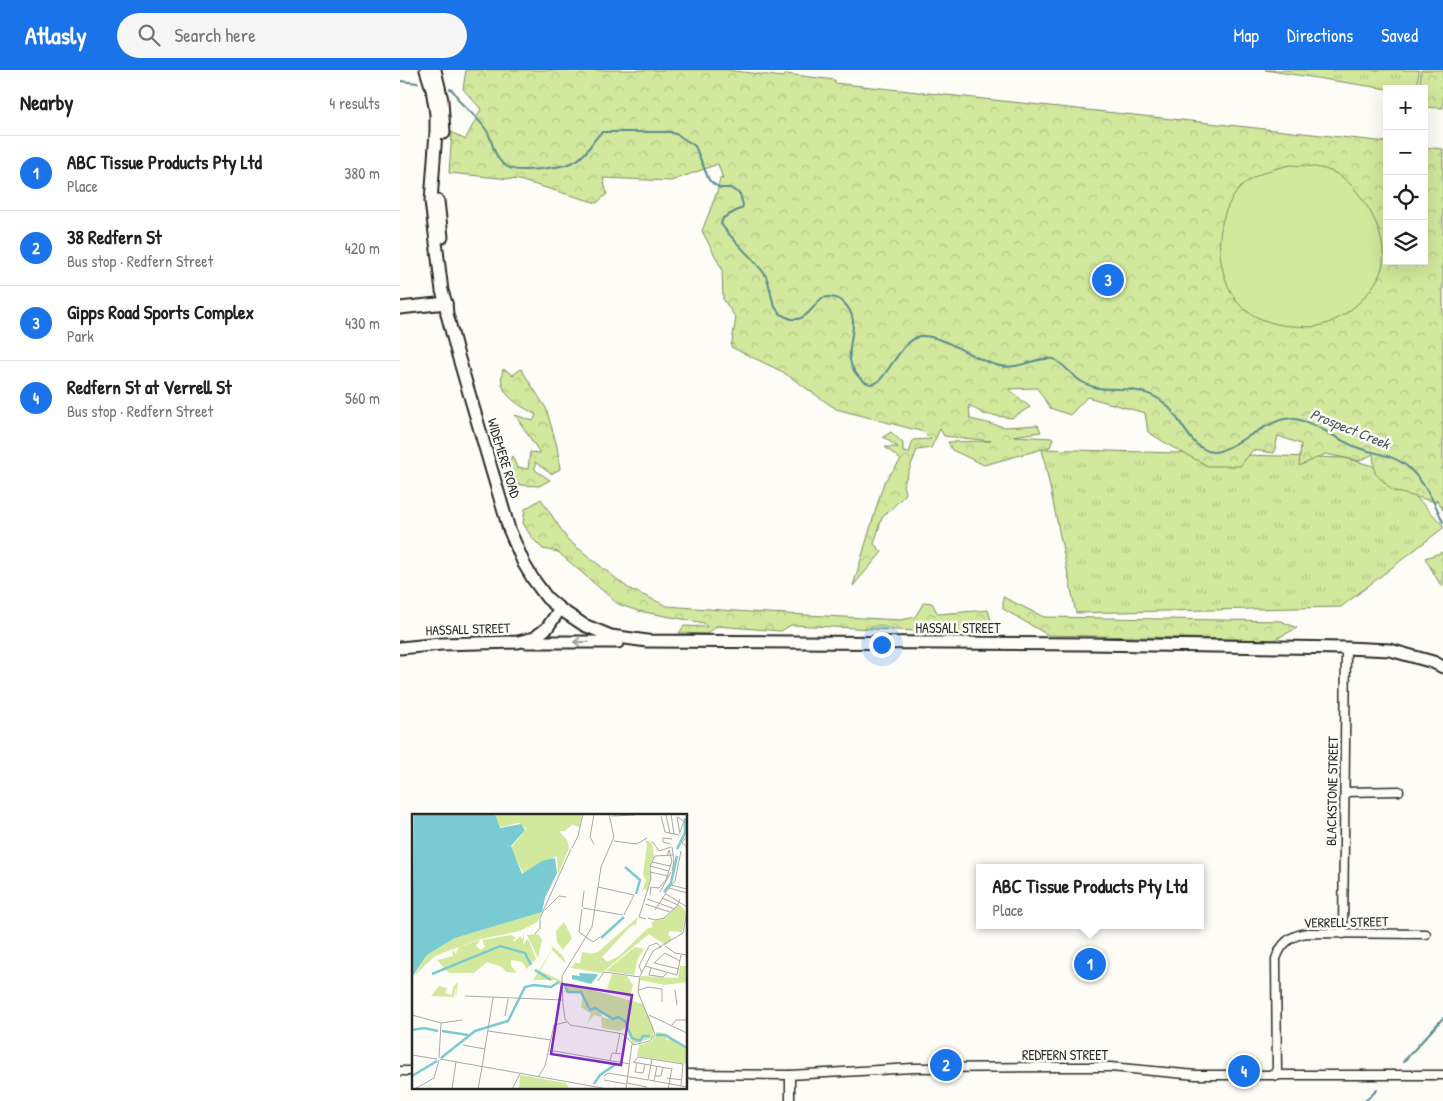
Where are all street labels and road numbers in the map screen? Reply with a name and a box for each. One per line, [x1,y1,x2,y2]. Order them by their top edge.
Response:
street label: WIDEMERE ROAD [483,416,526,500]
street label: HASSALL STREET [425,618,511,639]
street label: HASSALL STREET [916,618,1001,637]
street label: BLACKSTONE STREET [1321,735,1342,846]
street label: VERRELL STREET [1303,911,1389,932]
street label: REDFERN STREET [1022,1045,1108,1064]

